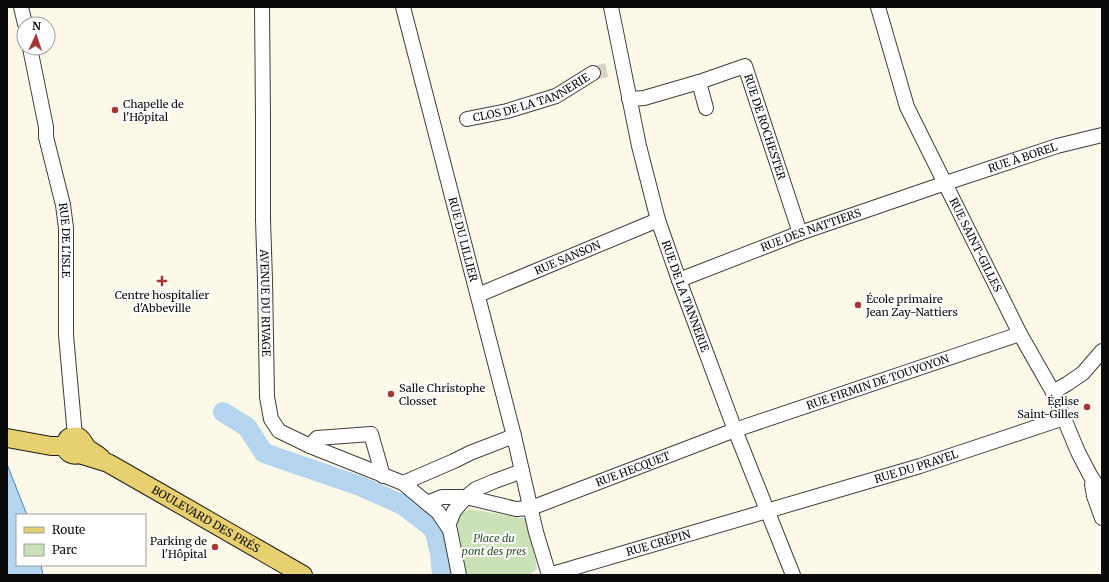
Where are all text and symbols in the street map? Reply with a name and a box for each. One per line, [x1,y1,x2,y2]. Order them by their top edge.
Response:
north arrow [16,16,56,56]
text: N [32,19,42,33]
street label: CLOS DE LA TANNERIE [472,70,592,125]
street label: RUE DE ROCHESTER [741,72,789,182]
place label: Chapelle de l'Hôpital [123,97,184,124]
marker: Chapelle de l'Hôpital [110,105,120,115]
street label: RUE À BOREL [986,139,1059,176]
street label: RUE DU LILLIER [445,195,481,284]
street label: RUE SAINT-GILLES [946,195,1005,295]
street label: RUE DE L'ISLE [56,202,73,278]
street label: RUE DES NATTIERS [758,205,863,255]
street label: RUE SANSON [532,237,603,278]
street label: RUE DE LA TANNERIE [659,238,712,354]
street label: AVENUE DU RIVAGE [257,248,273,357]
marker: Centre hospitalier d'Abbeville [156,275,168,287]
place label: Centre hospitalier d'Abbeville [115,288,209,315]
place label: École primaire Jean Zay-Nattiers [865,292,958,319]
marker: École primaire Jean Zay-Nattiers [853,300,863,310]
street label: RUE FIRMIN DE TOUVOYON [804,351,951,412]
place label: Salle Christophe Closset [399,381,486,408]
marker: Salle Christophe Closset [386,389,396,399]
place label: Église Saint-Gilles [1017,394,1079,421]
marker: Église Saint-Gilles [1082,402,1092,412]
street label: RUE DU PRAYEL [873,447,960,486]
street label: RUE HECQUET [594,448,672,490]
street label: BOULEVARD DES PRÉS [149,482,263,556]
legend [16,514,146,566]
text: Route [52,522,85,537]
street label: RUE CRÉPIN [625,527,693,559]
park label: Place du pont des pres [462,531,527,558]
place label: Parking de l'Hôpital [150,534,208,561]
text: Parc [52,542,77,557]
marker: Parking de l'Hôpital [210,542,220,552]

